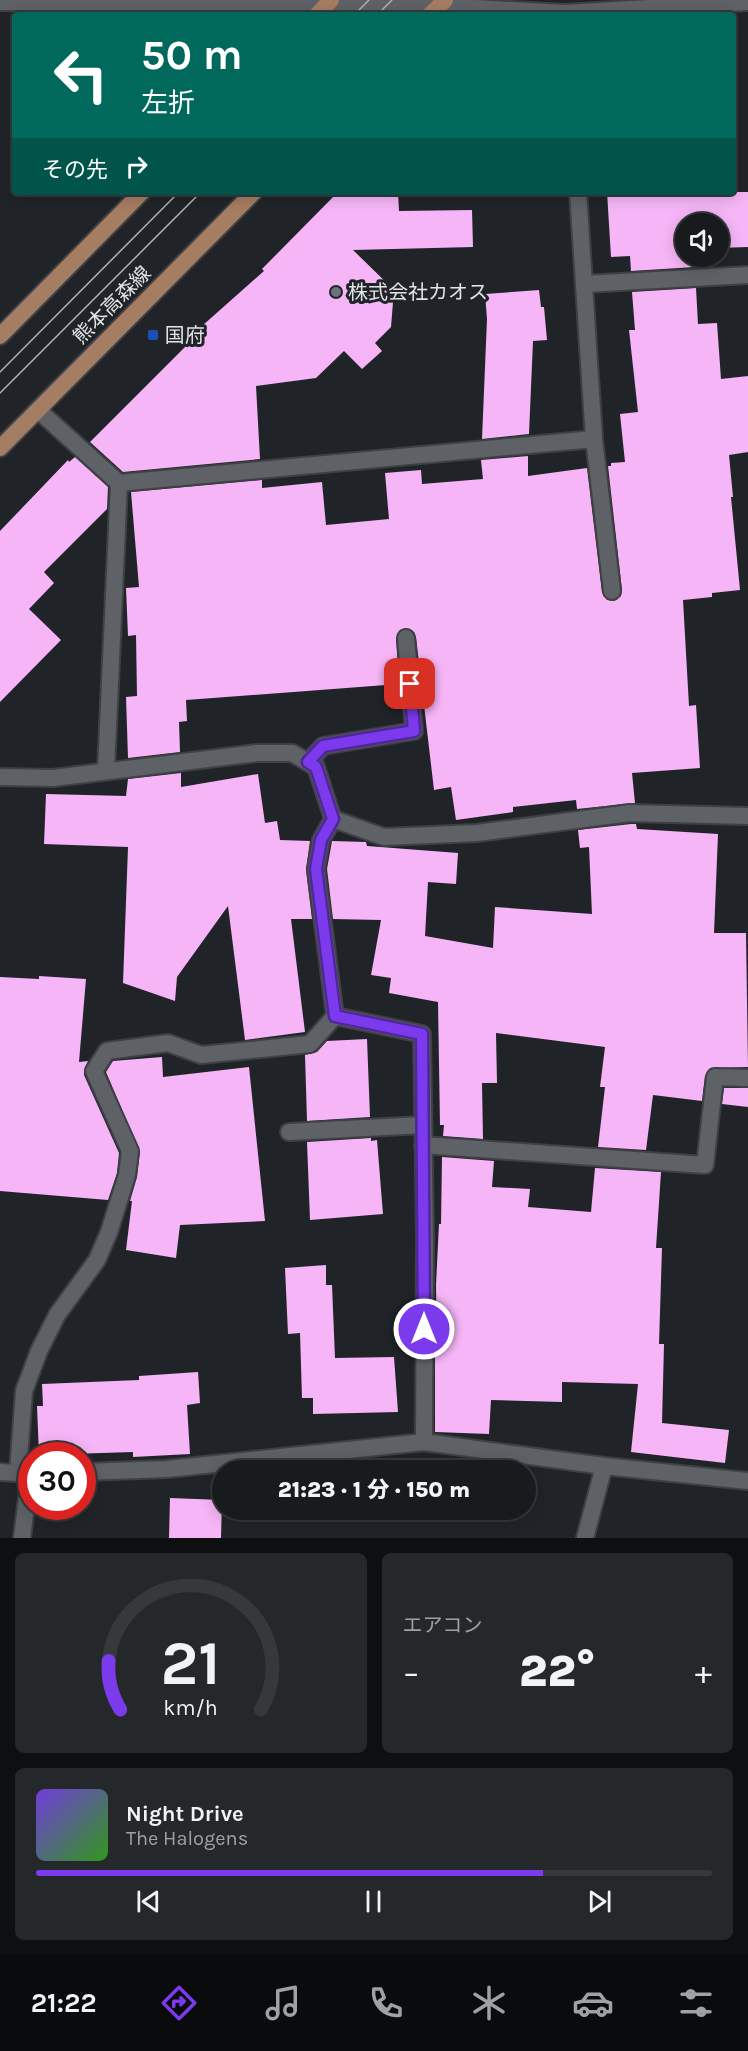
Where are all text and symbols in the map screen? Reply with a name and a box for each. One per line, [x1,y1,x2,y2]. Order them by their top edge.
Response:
text: 50 m [141,30,243,80]
icon: left [42,36,120,114]
text: 左折 [141,87,195,119]
icon: right [120,150,153,183]
text: その先 [42,157,108,183]
map controls [675,213,729,267]
button: sound [675,213,729,267]
street label: 熊本高森線 [69,262,155,348]
place label: 株式会社カオス [348,281,488,304]
marker: 株式会社カオス [329,285,343,299]
place label: 国府 [165,324,205,347]
marker: 国府 [146,328,160,342]
pin [384,658,435,709]
icon: arrive [393,667,426,700]
position arrow [392,1297,456,1361]
speed limit sign: 30 [18,1442,96,1520]
text: 21:23 · 1 分 · 150 m [278,1477,470,1503]
text: エアコン [403,1614,483,1637]
text: 21 [161,1627,221,1700]
text: 22° [519,1645,596,1697]
text: − [403,1653,420,1691]
text: + [695,1653,712,1691]
text: km/h [164,1695,218,1720]
text: Night Drive [126,1801,244,1827]
text: The Halogens [126,1827,248,1850]
icon: previous [132,1885,165,1918]
icon: pause [357,1885,390,1918]
icon: next [583,1885,616,1918]
icon: directions [158,1982,200,2024]
icon: music [262,1982,304,2024]
icon: phone [365,1982,407,2024]
icon: climate [468,1982,510,2024]
icon: car [572,1982,614,2024]
icon: filters [675,1982,717,2024]
text: 21:22 [31,1987,97,2019]

